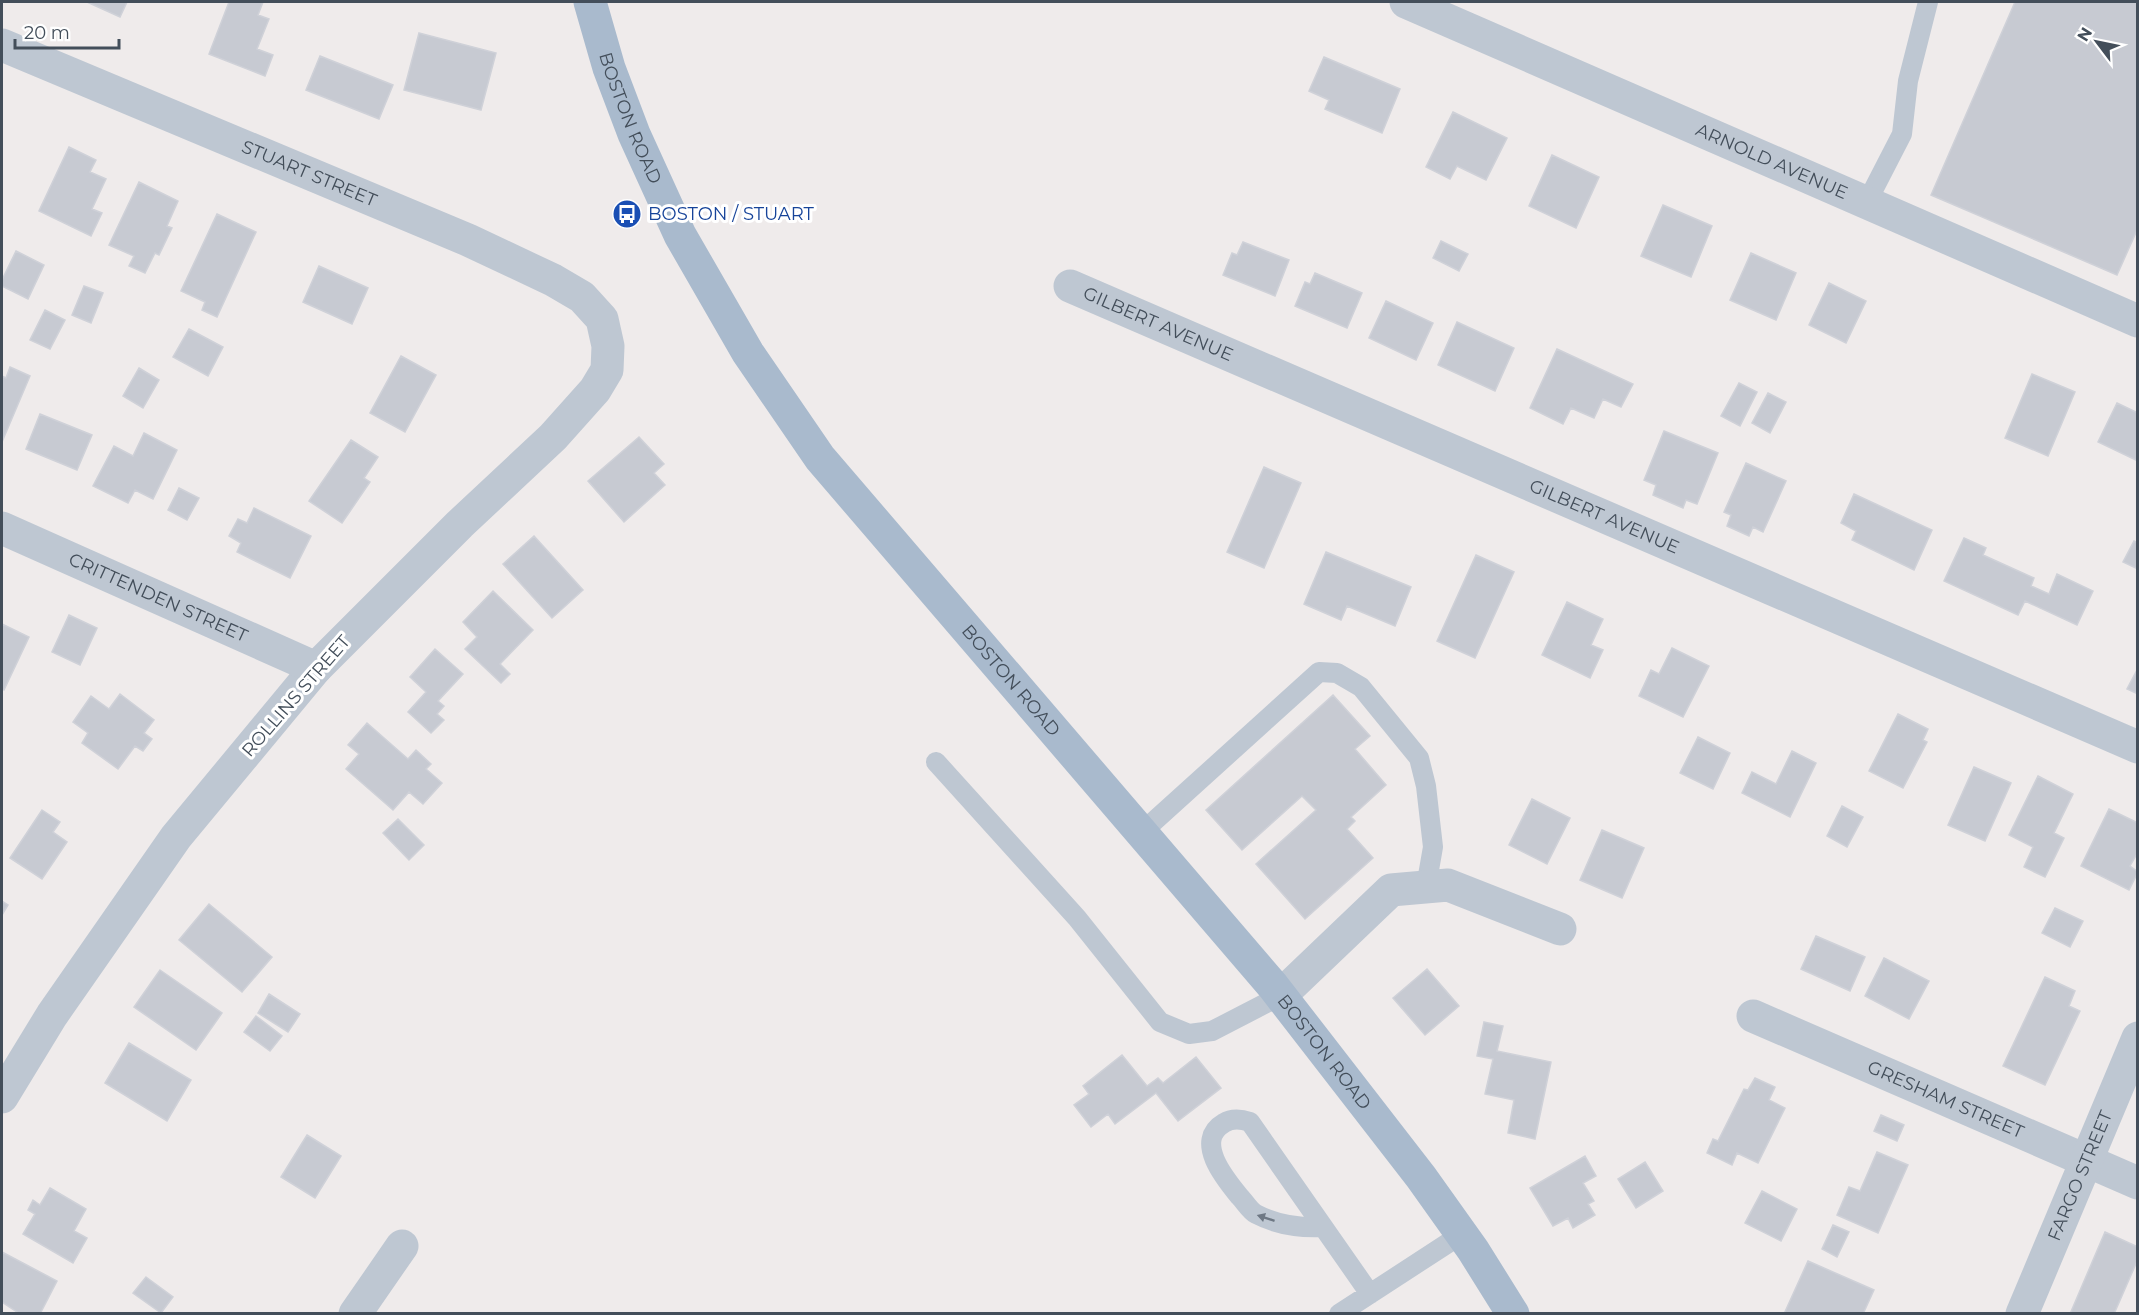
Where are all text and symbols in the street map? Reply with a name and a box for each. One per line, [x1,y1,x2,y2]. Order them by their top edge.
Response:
scale bar [15,12,118,50]
north arrow [2067,12,2127,72]
text: 20 m [24,22,70,44]
text: N [2073,24,2096,45]
street label: BOSTON ROAD [594,50,666,187]
street label: ARNOLD AVENUE [1692,119,1851,204]
street label: STUART STREET [238,136,381,212]
bus stop icon: BOSTON / STUART [611,198,643,230]
place label: BOSTON / STUART [648,203,815,225]
street label: GILBERT AVENUE [1080,282,1236,366]
street label: GILBERT AVENUE [1526,475,1683,559]
street label: CRITTENDEN STREET [65,548,252,647]
street label: BOSTON ROAD [957,620,1065,741]
street label: ROLLINS STREET [237,630,355,761]
street label: BOSTON ROAD [1273,990,1376,1114]
street label: GRESHAM STREET [1864,1056,2028,1143]
street label: FARGO STREET [2043,1107,2117,1244]
one-way arrow [1257,1212,1275,1222]

